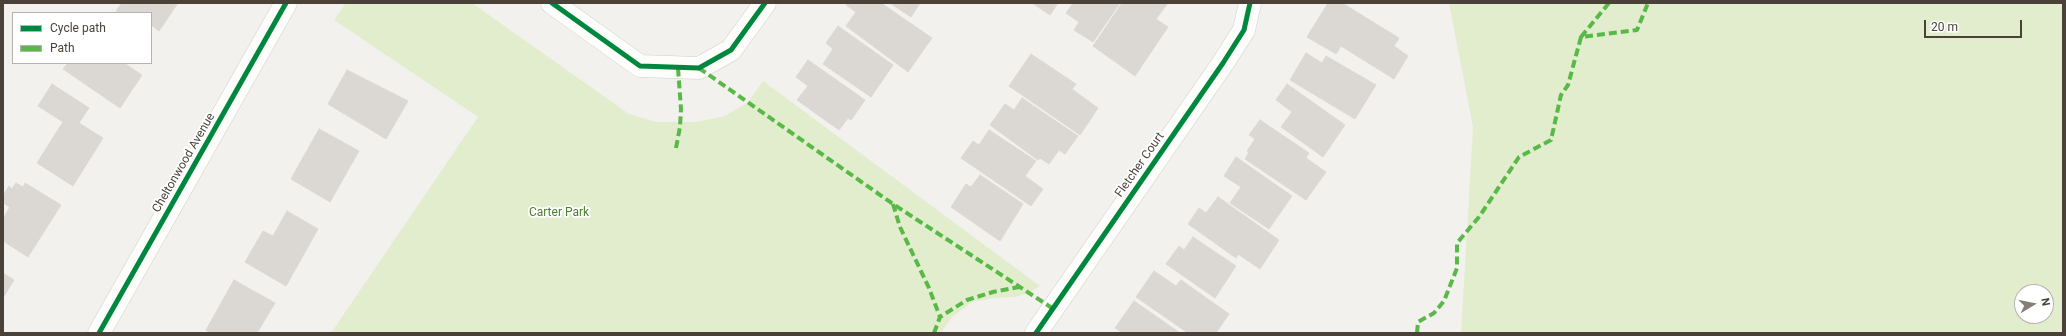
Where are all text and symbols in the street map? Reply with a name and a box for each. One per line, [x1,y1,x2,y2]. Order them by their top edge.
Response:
legend [12,12,152,64]
scale bar [1926,12,2024,38]
text: 20 m [1931,20,1958,34]
text: Cycle path [50,21,106,35]
text: Path [50,41,75,55]
street label: Cheltonwood Avenue [150,111,218,215]
street label: Fletcher Court [1112,130,1168,200]
park label: Carter Park [529,206,589,220]
north arrow [2014,284,2054,324]
text: N [2038,297,2052,307]

